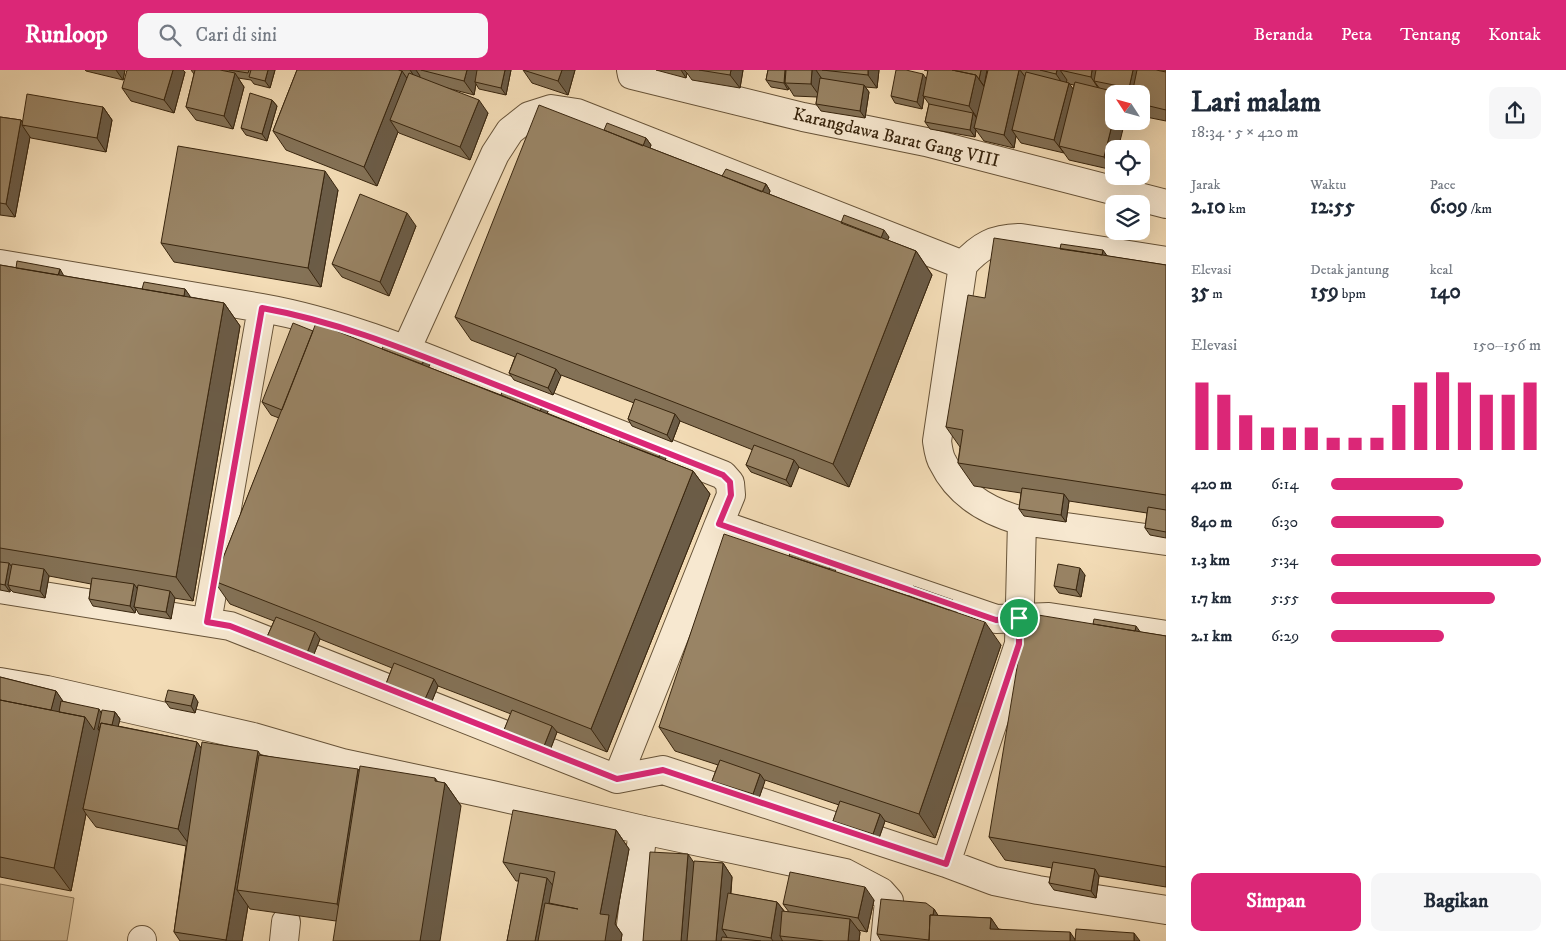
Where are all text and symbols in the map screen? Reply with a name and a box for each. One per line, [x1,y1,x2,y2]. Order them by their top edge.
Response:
search box [138,13,488,58]
text: Runloop [25,20,108,50]
icon: search [156,21,184,49]
text: Cari di sini [196,24,277,47]
text: Beranda [1254,24,1313,46]
text: Peta [1341,24,1372,46]
text: Tentang [1400,24,1460,46]
text: Kontak [1488,24,1541,46]
north arrow [1105,85,1150,130]
map controls [1105,85,1150,240]
text: Lari malam [1191,85,1321,120]
button: share [1489,87,1541,139]
street label: Karangdawa Barat Gang VIII [791,104,1001,172]
text: 18:34 · 5 × 420 m [1191,122,1299,142]
button: locate [1105,140,1150,185]
text: Jarak [1191,176,1220,194]
text: Waktu [1310,176,1346,194]
text: Pace [1430,176,1456,194]
text: 2.10 [1191,194,1226,220]
text: 12:55 [1310,194,1355,220]
text: 6:09 [1430,194,1468,220]
button: layers [1105,195,1150,240]
text: km [1226,200,1246,218]
text: /km [1468,200,1492,218]
text: Elevasi [1191,261,1231,279]
text: Detak jantung [1310,261,1389,279]
text: kcal [1430,261,1453,279]
text: 35 [1191,279,1209,305]
text: 159 [1310,279,1339,305]
text: 140 [1430,279,1461,305]
text: m [1209,285,1223,303]
text: bpm [1339,285,1366,303]
text: Elevasi [1191,335,1237,355]
text: 150–156 m [1473,335,1541,355]
text: 420 m [1191,474,1232,494]
text: 6:14 [1271,474,1299,494]
text: 840 m [1191,512,1232,532]
text: 6:30 [1271,512,1298,532]
text: 1.3 km [1191,550,1230,570]
text: 5:34 [1271,550,1298,570]
text: 1.7 km [1191,588,1232,608]
text: 5:55 [1271,588,1299,608]
pin [998,597,1040,639]
icon: arrive [1005,604,1033,632]
text: 2.1 km [1191,626,1232,646]
text: 6:29 [1271,626,1299,646]
button: Simpan [1191,873,1361,931]
button: Bagikan [1371,873,1541,931]

